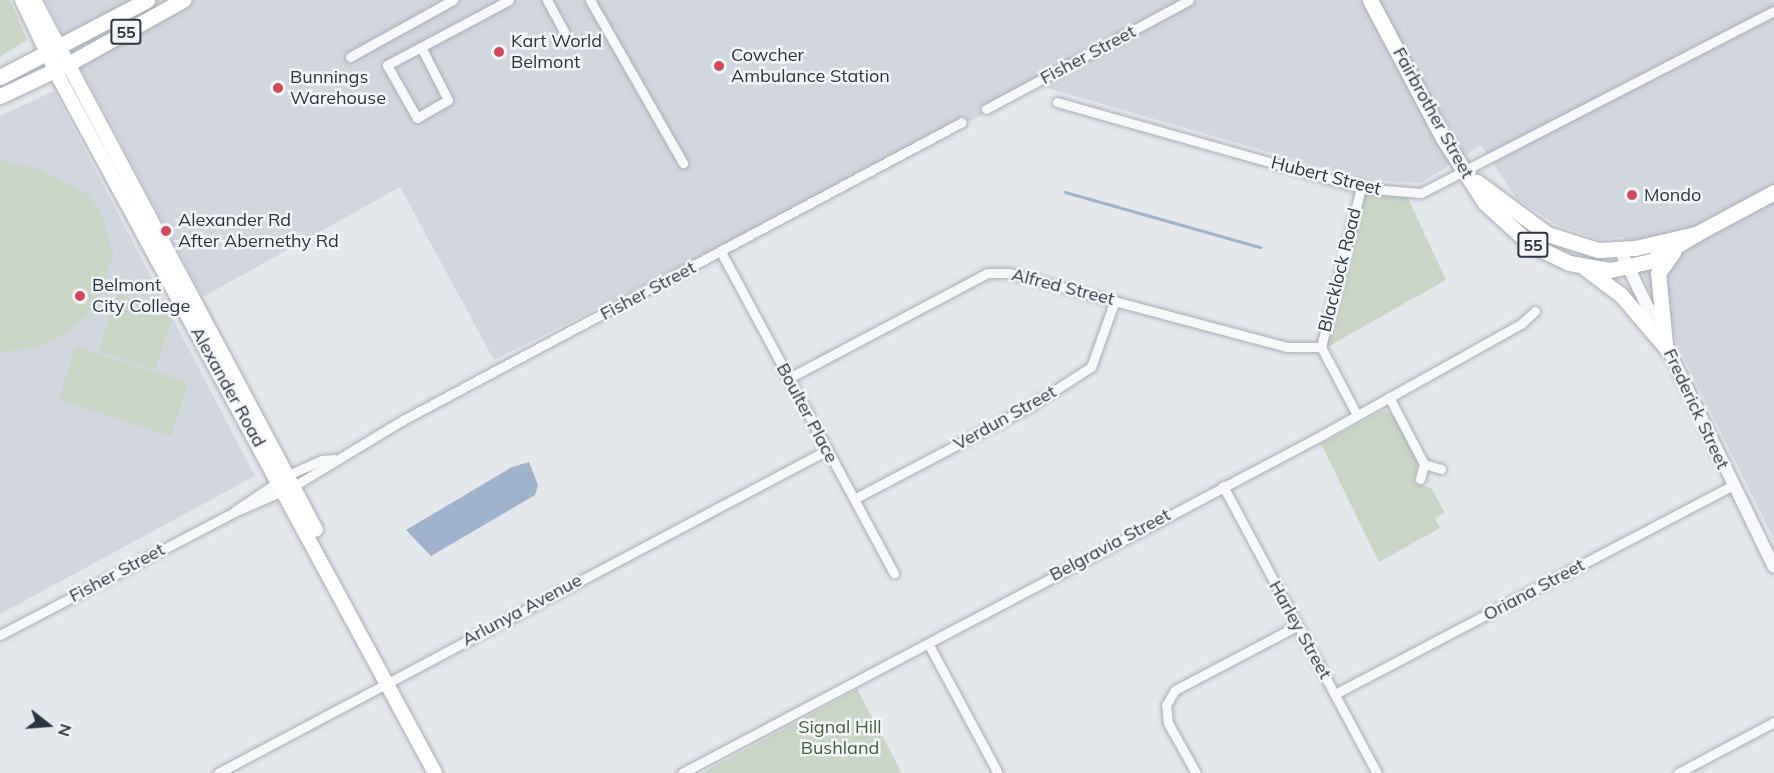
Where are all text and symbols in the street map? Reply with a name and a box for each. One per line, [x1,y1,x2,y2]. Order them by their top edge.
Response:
road number: 55 [110,19,142,45]
street label: Fisher Street [1037,21,1139,89]
place label: Kart World Belmont [511,31,602,74]
street label: Fairbrother Street [1388,44,1478,182]
marker: Kart World Belmont [492,45,506,59]
place label: Cowcher Ambulance Station [731,45,890,88]
marker: Cowcher Ambulance Station [712,59,726,73]
place label: Bunnings Warehouse [290,67,386,110]
marker: Bunnings Warehouse [271,81,285,95]
street label: Hubert Street [1269,152,1383,200]
place label: Mondo [1644,184,1701,206]
marker: Mondo [1625,188,1639,202]
street label: Blacklock Road [1314,206,1366,334]
place label: Alexander Rd After Abernethy Rd [178,210,339,252]
marker: Alexander Rd After Abernethy Rd [159,224,173,238]
road number: 55 [1516,232,1550,258]
street label: Fisher Street [597,257,699,325]
street label: Alfred Street [1009,264,1117,310]
place label: Belmont City College [92,275,190,318]
marker: Belmont City College [73,289,87,303]
street label: Alexander Road [186,323,270,451]
street label: Frederick Street [1659,345,1733,473]
street label: Boulter Place [772,359,842,467]
street label: Verdun Street [950,381,1060,455]
street label: Belgravia Street [1046,504,1174,586]
street label: Fisher Street [66,539,168,607]
street label: Oriana Street [1480,554,1588,626]
street label: Arlunya Avenue [458,569,586,651]
street label: Harley Street [1264,577,1336,683]
north arrow [18,695,78,755]
park label: Signal Hill Bushland [798,717,882,760]
text: N [54,722,77,739]

